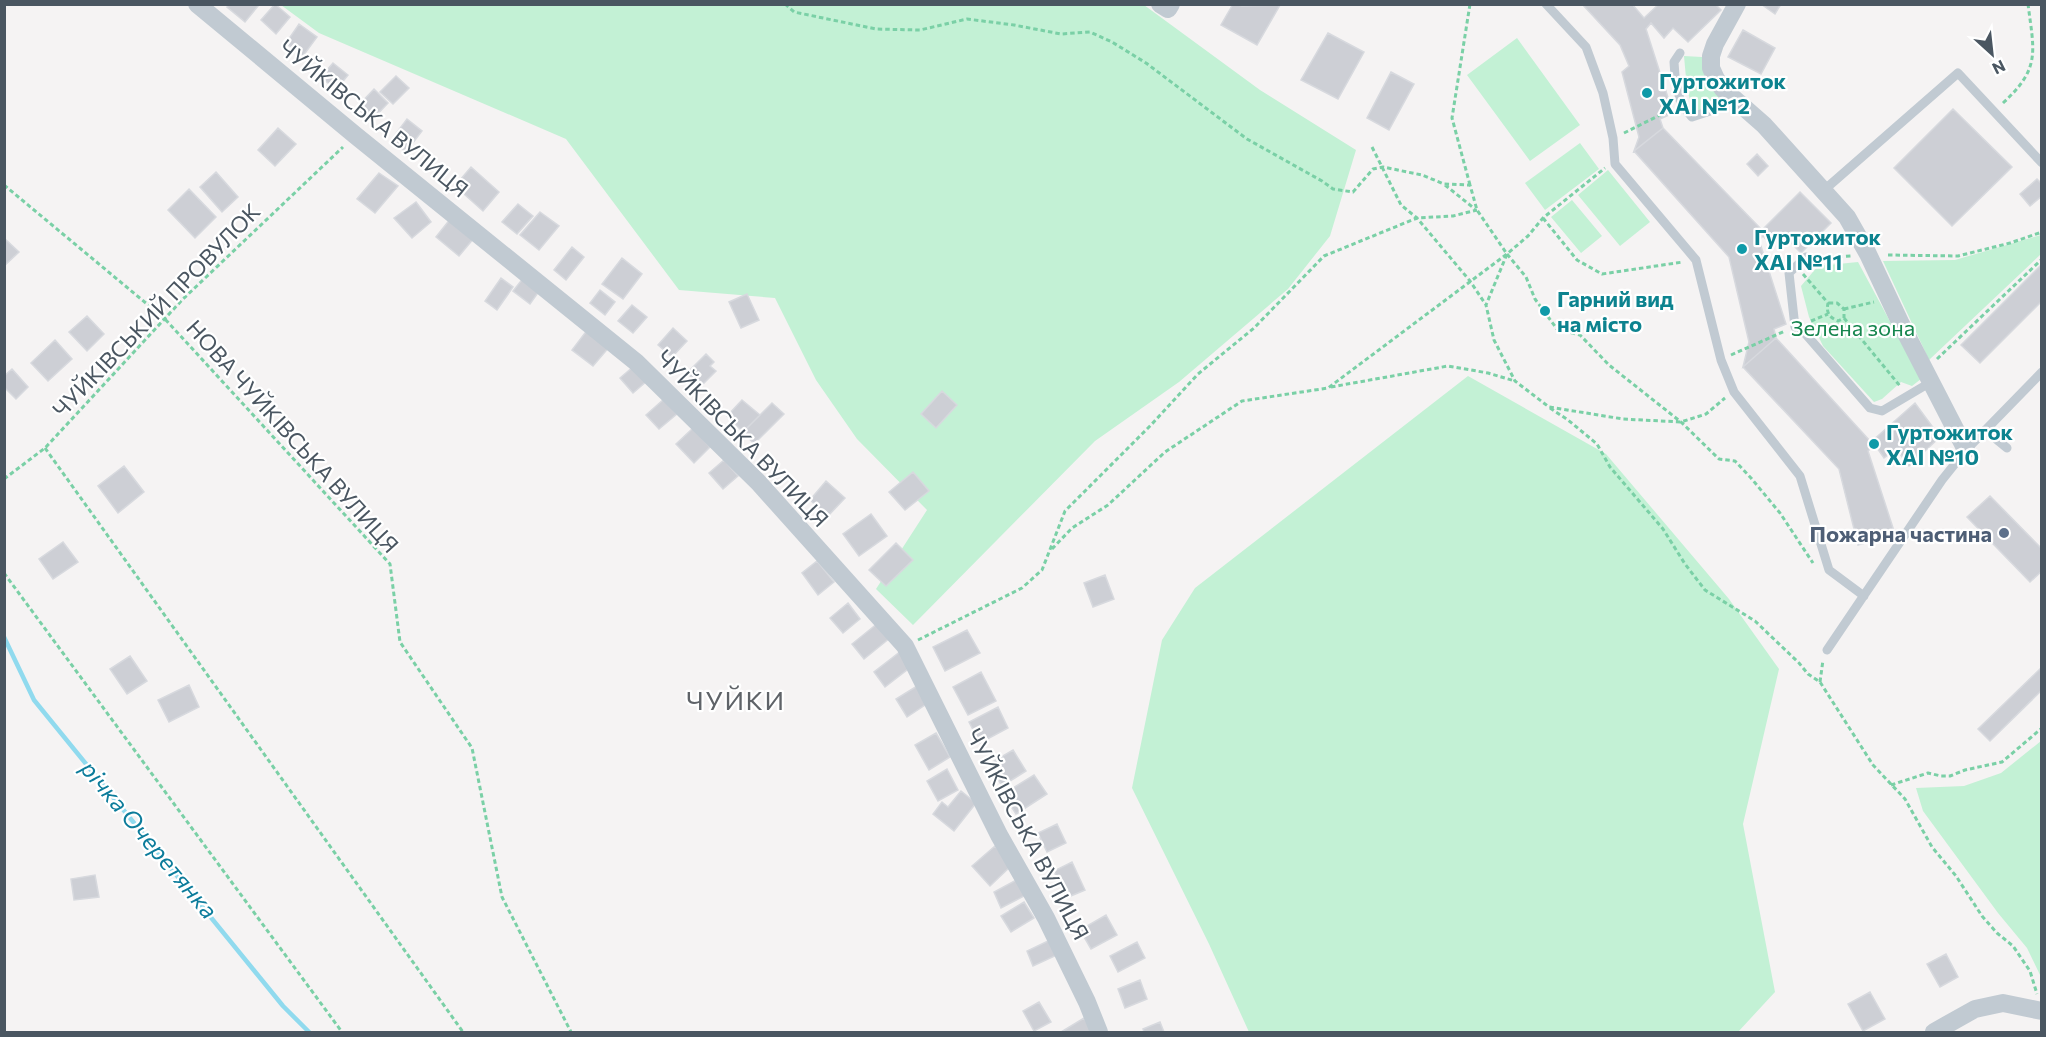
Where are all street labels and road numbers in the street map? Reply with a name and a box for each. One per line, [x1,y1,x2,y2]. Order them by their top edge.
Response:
street label: ЧУЙКІВСЬКА ВУЛИЦЯ [274,33,474,203]
street label: ЧУЙКІВСЬКИЙ ПРОВУЛОК [47,197,265,422]
street label: НОВА ЧУЙКІВСЬКА ВУЛИЦЯ [181,314,405,558]
street label: ЧУЙКІВСЬКА ВУЛИЦЯ [651,344,835,532]
street label: ЧУЙКІВСЬКА ВУЛИЦЯ [961,724,1095,944]

